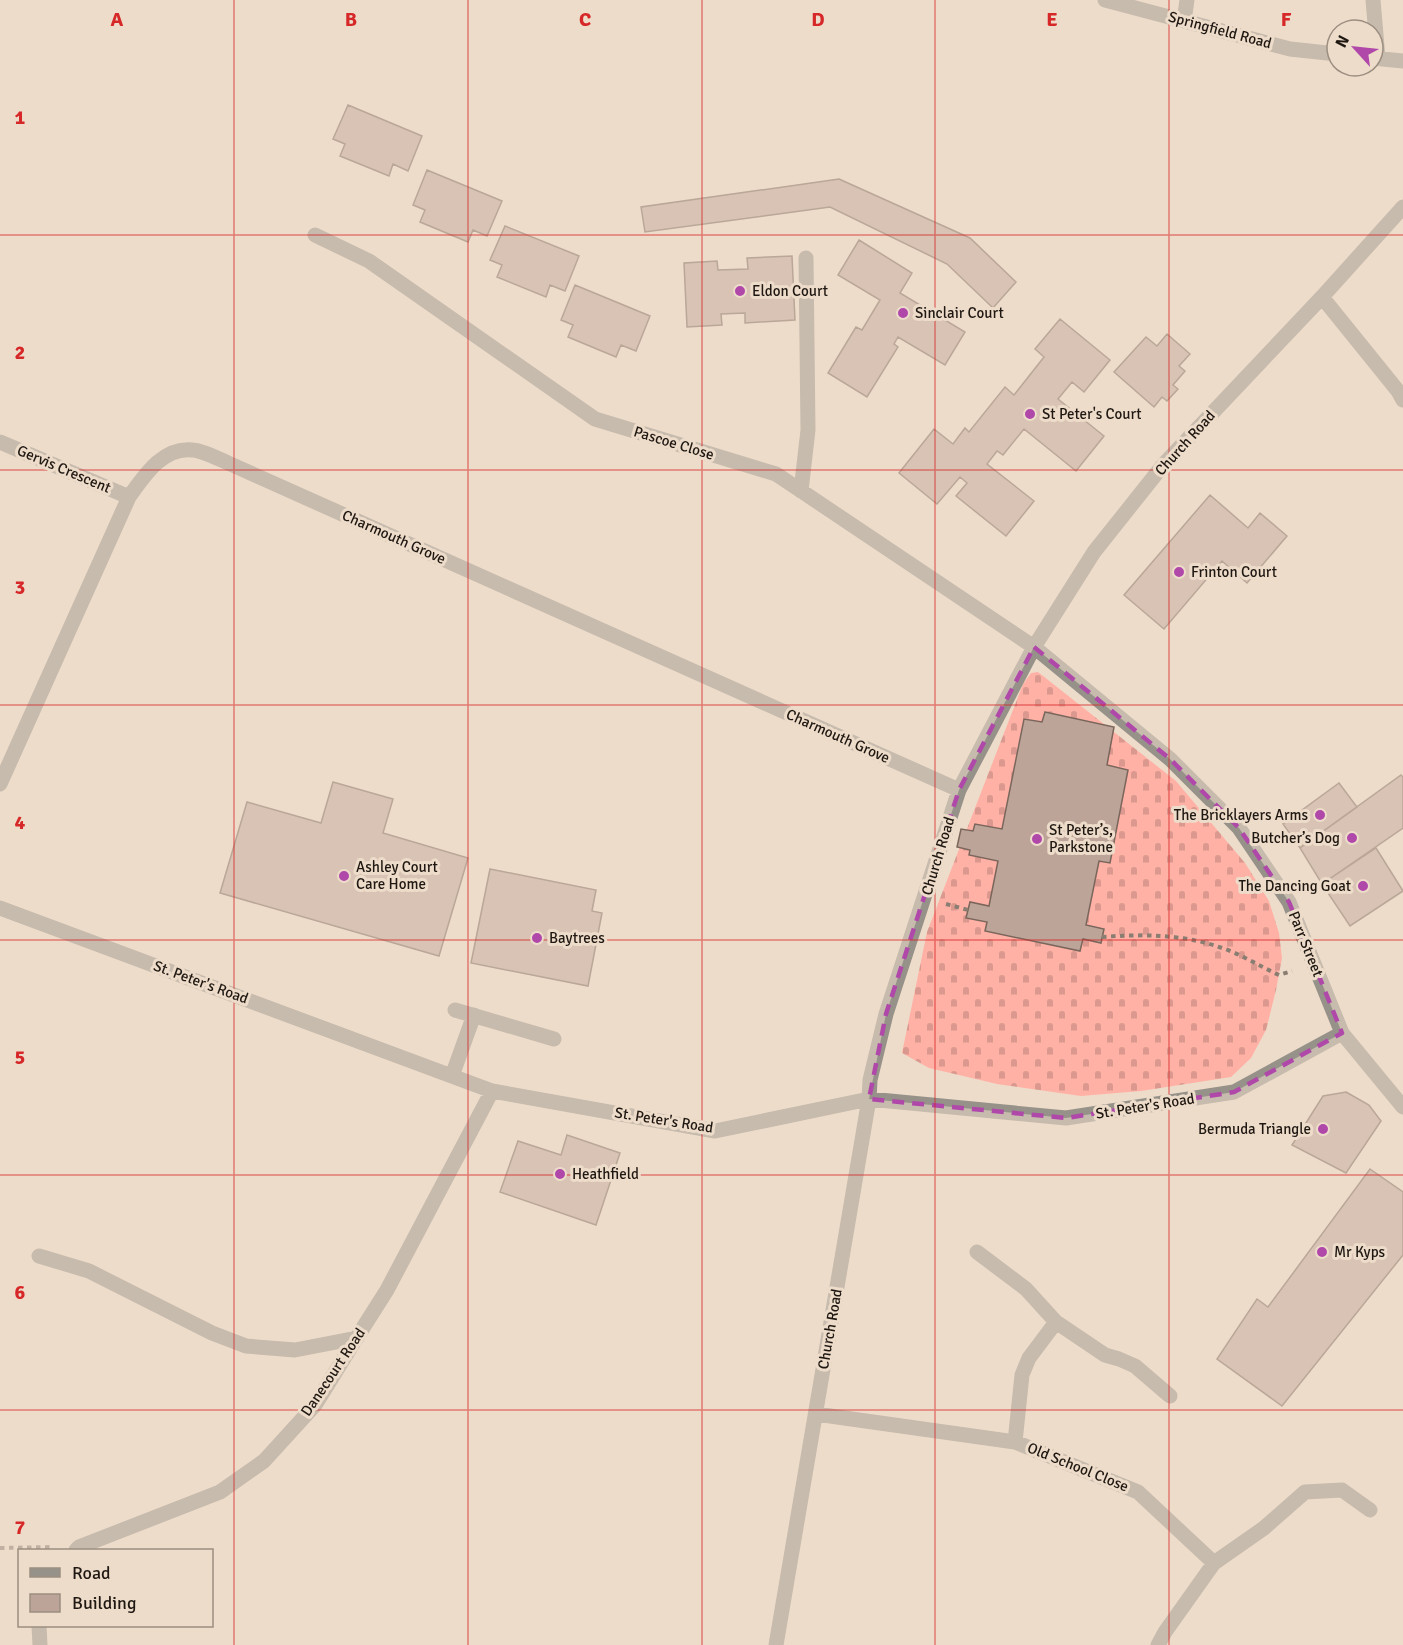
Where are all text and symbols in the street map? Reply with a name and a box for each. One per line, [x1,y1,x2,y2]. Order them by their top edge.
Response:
text: A [111,7,124,32]
text: B [345,7,357,32]
text: C [579,7,591,32]
text: D [811,7,825,32]
text: E [1046,7,1058,32]
text: F [1281,7,1292,32]
street label: Springfield Road [1166,8,1274,52]
north arrow [1325,18,1385,78]
text: N [1331,32,1354,51]
text: 1 [15,105,26,130]
place label: Eldon Court [752,282,828,300]
marker: Eldon Court [733,284,747,298]
place label: Sinclair Court [915,304,1004,322]
marker: Sinclair Court [896,306,910,320]
text: 2 [15,340,25,365]
place label: St Peter's Court [1042,405,1142,423]
marker: St Peter's Court [1023,407,1037,421]
street label: Church Road [1151,407,1219,479]
street label: Pascoe Close [632,422,716,464]
street label: Gervis Crescent [14,441,114,497]
street label: Charmouth Grove [339,506,449,568]
place label: Frinton Court [1191,563,1277,581]
marker: Frinton Court [1172,565,1186,579]
text: 3 [15,575,25,600]
street label: Charmouth Grove [783,705,893,767]
place label: The Bricklayers Arms [1174,806,1308,824]
marker: The Bricklayers Arms [1313,808,1327,822]
text: 4 [15,810,26,835]
street label: Church Road [918,814,959,898]
place label: St Peter’s, Parkstone [1049,821,1113,856]
place label: Butcher’s Dog [1251,829,1340,847]
marker: Butcher’s Dog [1345,831,1359,845]
marker: St Peter’s, Parkstone [1030,832,1044,846]
place label: Ashley Court Care Home [356,858,438,893]
marker: Ashley Court Care Home [337,869,351,883]
place label: The Dancing Goat [1238,877,1351,895]
marker: The Dancing Goat [1356,879,1370,893]
street label: Parr Street [1285,909,1327,979]
place label: Baytrees [549,929,605,947]
marker: Baytrees [530,931,544,945]
street label: St. Peter's Road [151,957,251,1008]
text: 5 [15,1045,25,1070]
street label: St. Peter's Road [1094,1089,1196,1123]
street label: St. Peter's Road [613,1103,715,1137]
place label: Bermuda Triangle [1198,1120,1311,1138]
marker: Bermuda Triangle [1316,1122,1330,1136]
place label: Heathfield [572,1165,639,1183]
marker: Heathfield [553,1167,567,1181]
place label: Mr Kyps [1334,1243,1386,1261]
marker: Mr Kyps [1315,1245,1329,1259]
text: 6 [15,1280,26,1305]
street label: Church Road [814,1287,846,1371]
street label: Danecourt Road [297,1325,369,1419]
street label: Old School Close [1025,1439,1131,1495]
text: 7 [15,1515,26,1540]
legend [18,1549,213,1627]
text: Road [72,1562,111,1584]
text: Building [72,1592,136,1614]

